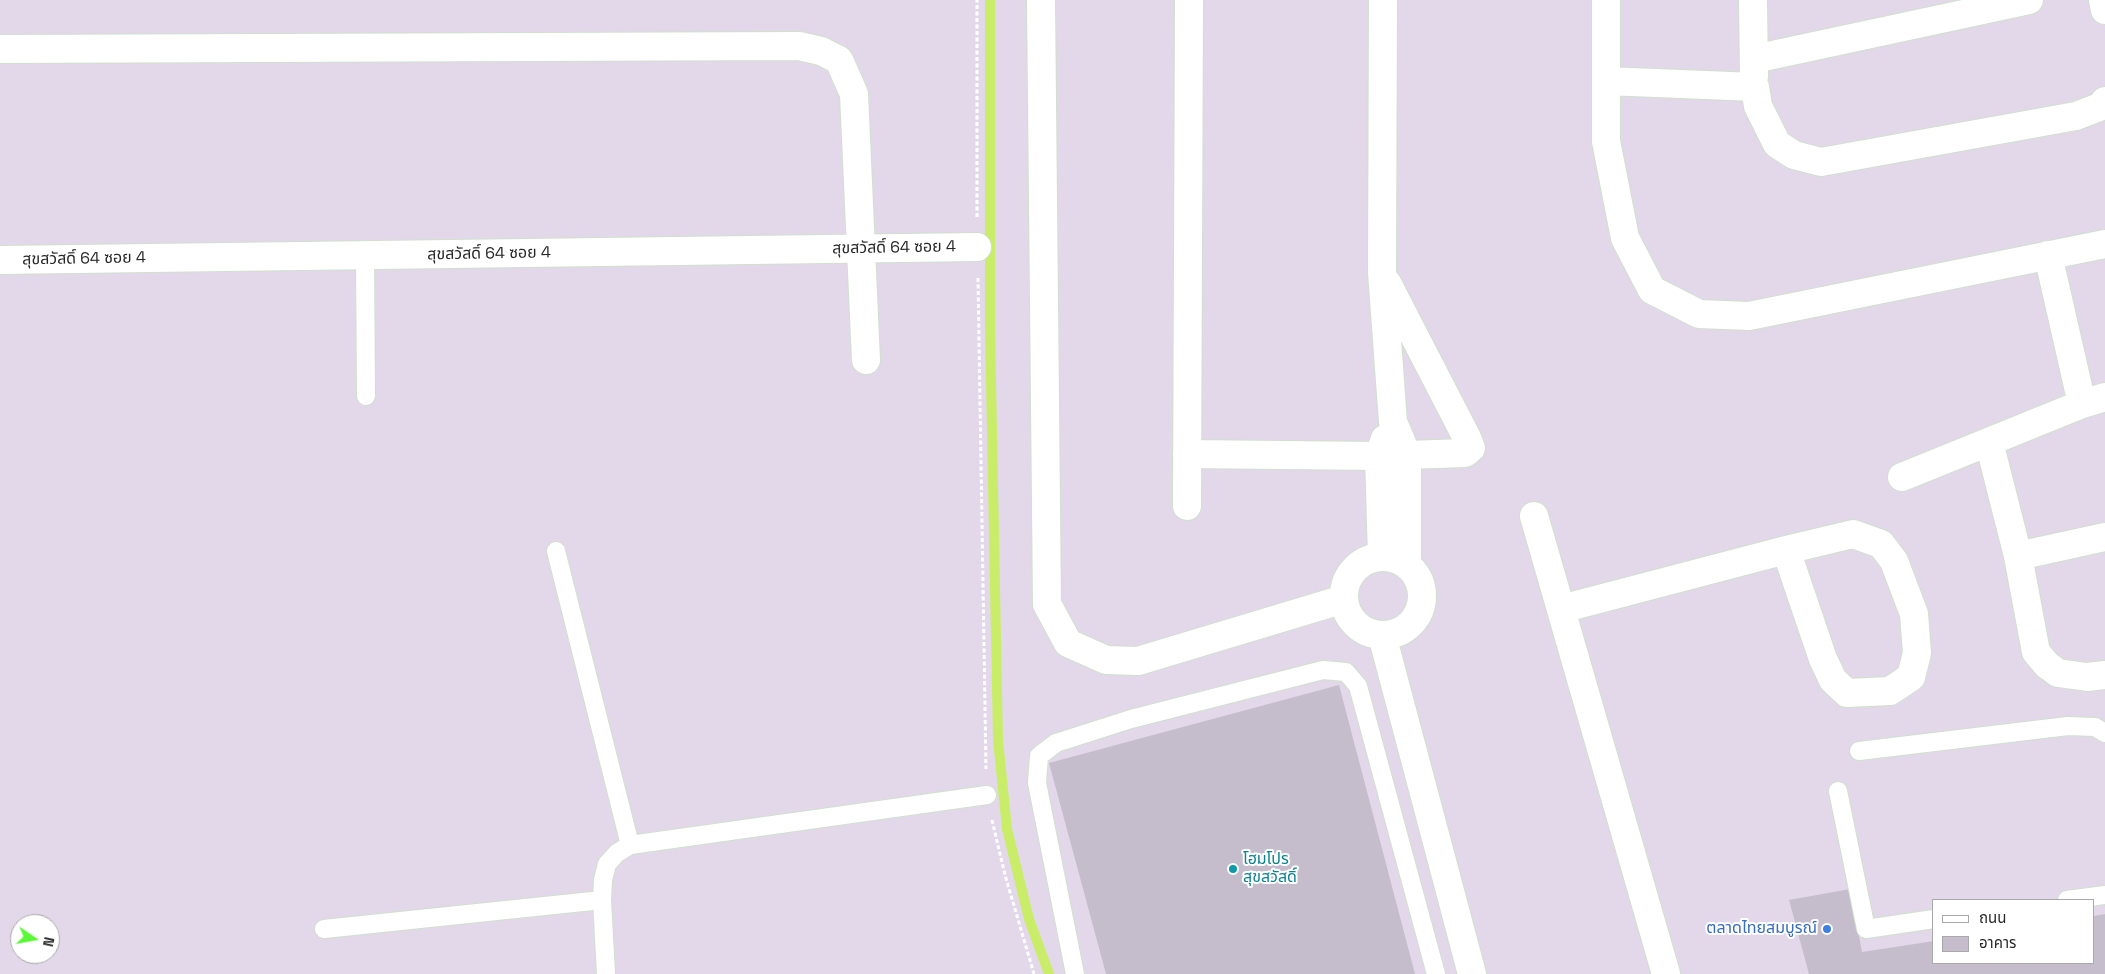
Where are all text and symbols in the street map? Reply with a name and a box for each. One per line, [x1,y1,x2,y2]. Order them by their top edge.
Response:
street label: สุขสวัสดิ์ 64 ซอย 4 [832,237,956,259]
street label: สุขสวัสดิ์ 64 ซอย 4 [427,243,551,265]
street label: สุขสวัสดิ์ 64 ซอย 4 [22,248,146,270]
place label: โฮมโปร สุขสวัสดิ์ [1243,850,1297,888]
marker: โฮมโปร สุขสวัสดิ์ [1227,863,1239,875]
legend [1932,899,2095,964]
text: ถนน [1979,908,2006,927]
north arrow [10,914,60,964]
place label: ตลาดไทยสมบูรณ์ [1706,919,1817,939]
marker: ตลาดไทยสมบูรณ์ [1821,923,1833,935]
text: อาคาร [1979,933,2016,952]
text: N [39,935,58,948]

